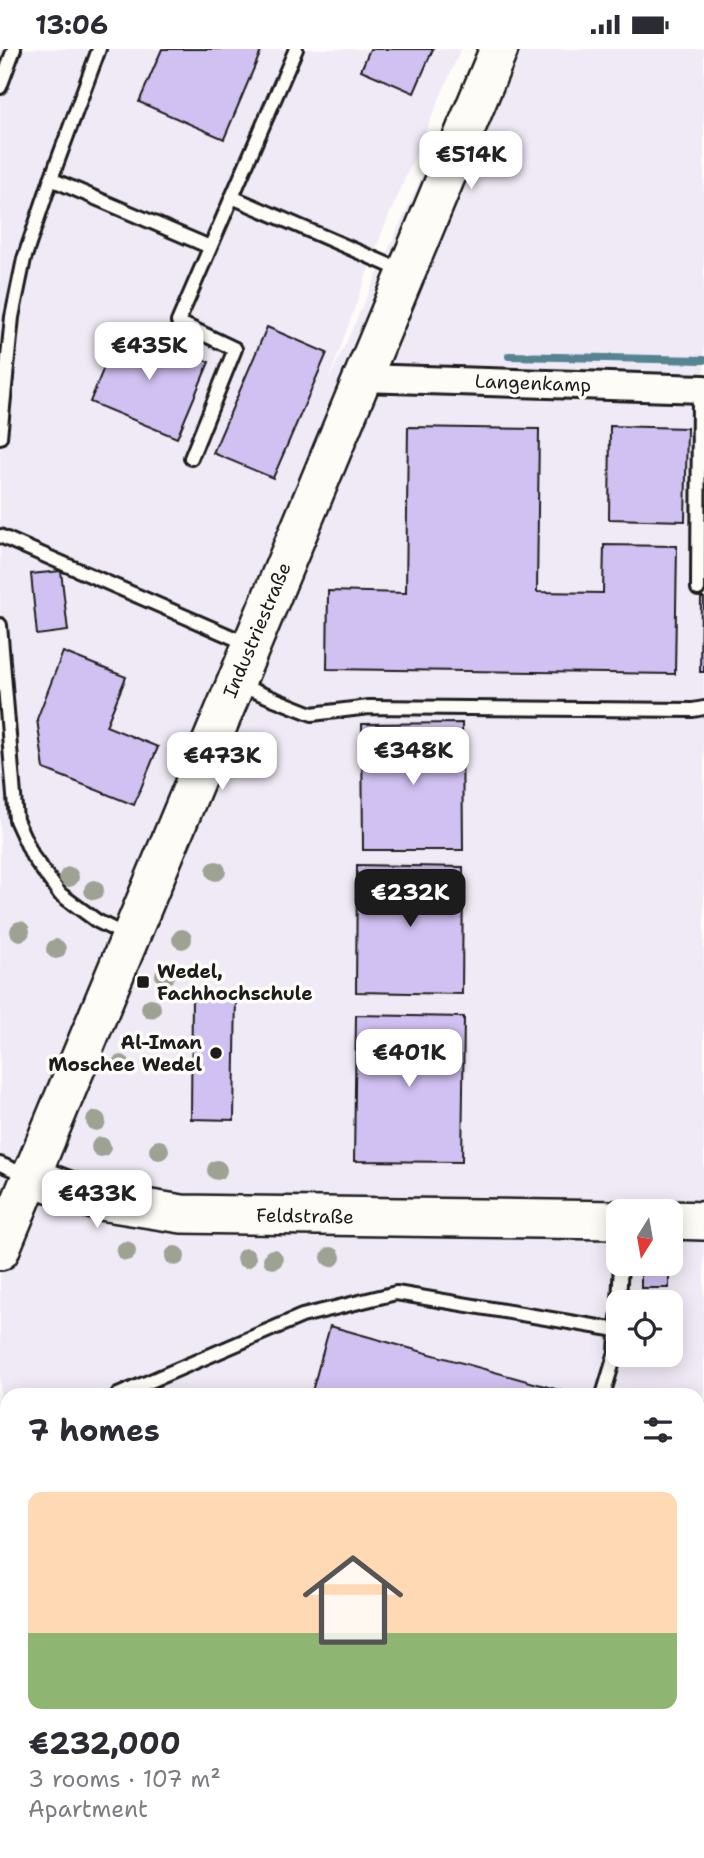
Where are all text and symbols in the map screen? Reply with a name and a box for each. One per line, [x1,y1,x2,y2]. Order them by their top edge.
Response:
text: 13:06 [35,7,108,42]
pin: €514K [422,131,520,191]
text: €514K [435,139,507,169]
pin: €435K [100,323,198,382]
text: €435K [110,330,188,360]
street label: Langenkamp [474,368,592,398]
street label: Industriestraße [217,558,297,702]
pin: €348K [364,727,462,787]
pin: €473K [173,733,271,792]
text: €348K [373,735,453,765]
text: €473K [183,740,261,770]
pin: €232K [361,869,459,929]
text: €232K [371,877,449,907]
place label: Wedel, Fachhochschule [157,959,313,1006]
marker: Wedel, Fachhochschule [135,974,151,990]
place label: Al-Iman Moschee Wedel [48,1030,202,1077]
pin: €401K [360,1030,458,1089]
text: €401K [372,1037,446,1067]
marker: Al-Iman Moschee Wedel [208,1045,224,1061]
pin: €433K [48,1171,146,1230]
text: €433K [58,1178,136,1208]
north arrow [606,1199,682,1276]
map controls [606,1199,683,1367]
street label: Feldstraße [256,1203,354,1229]
button: locate [606,1290,683,1367]
text: 7 homes [28,1410,160,1451]
icon: filters [639,1411,677,1449]
icon: home [290,1537,416,1663]
text: €232,000 [28,1723,181,1764]
text: 3 rooms · 107 m² [28,1764,221,1794]
text: Apartment [28,1794,148,1824]

